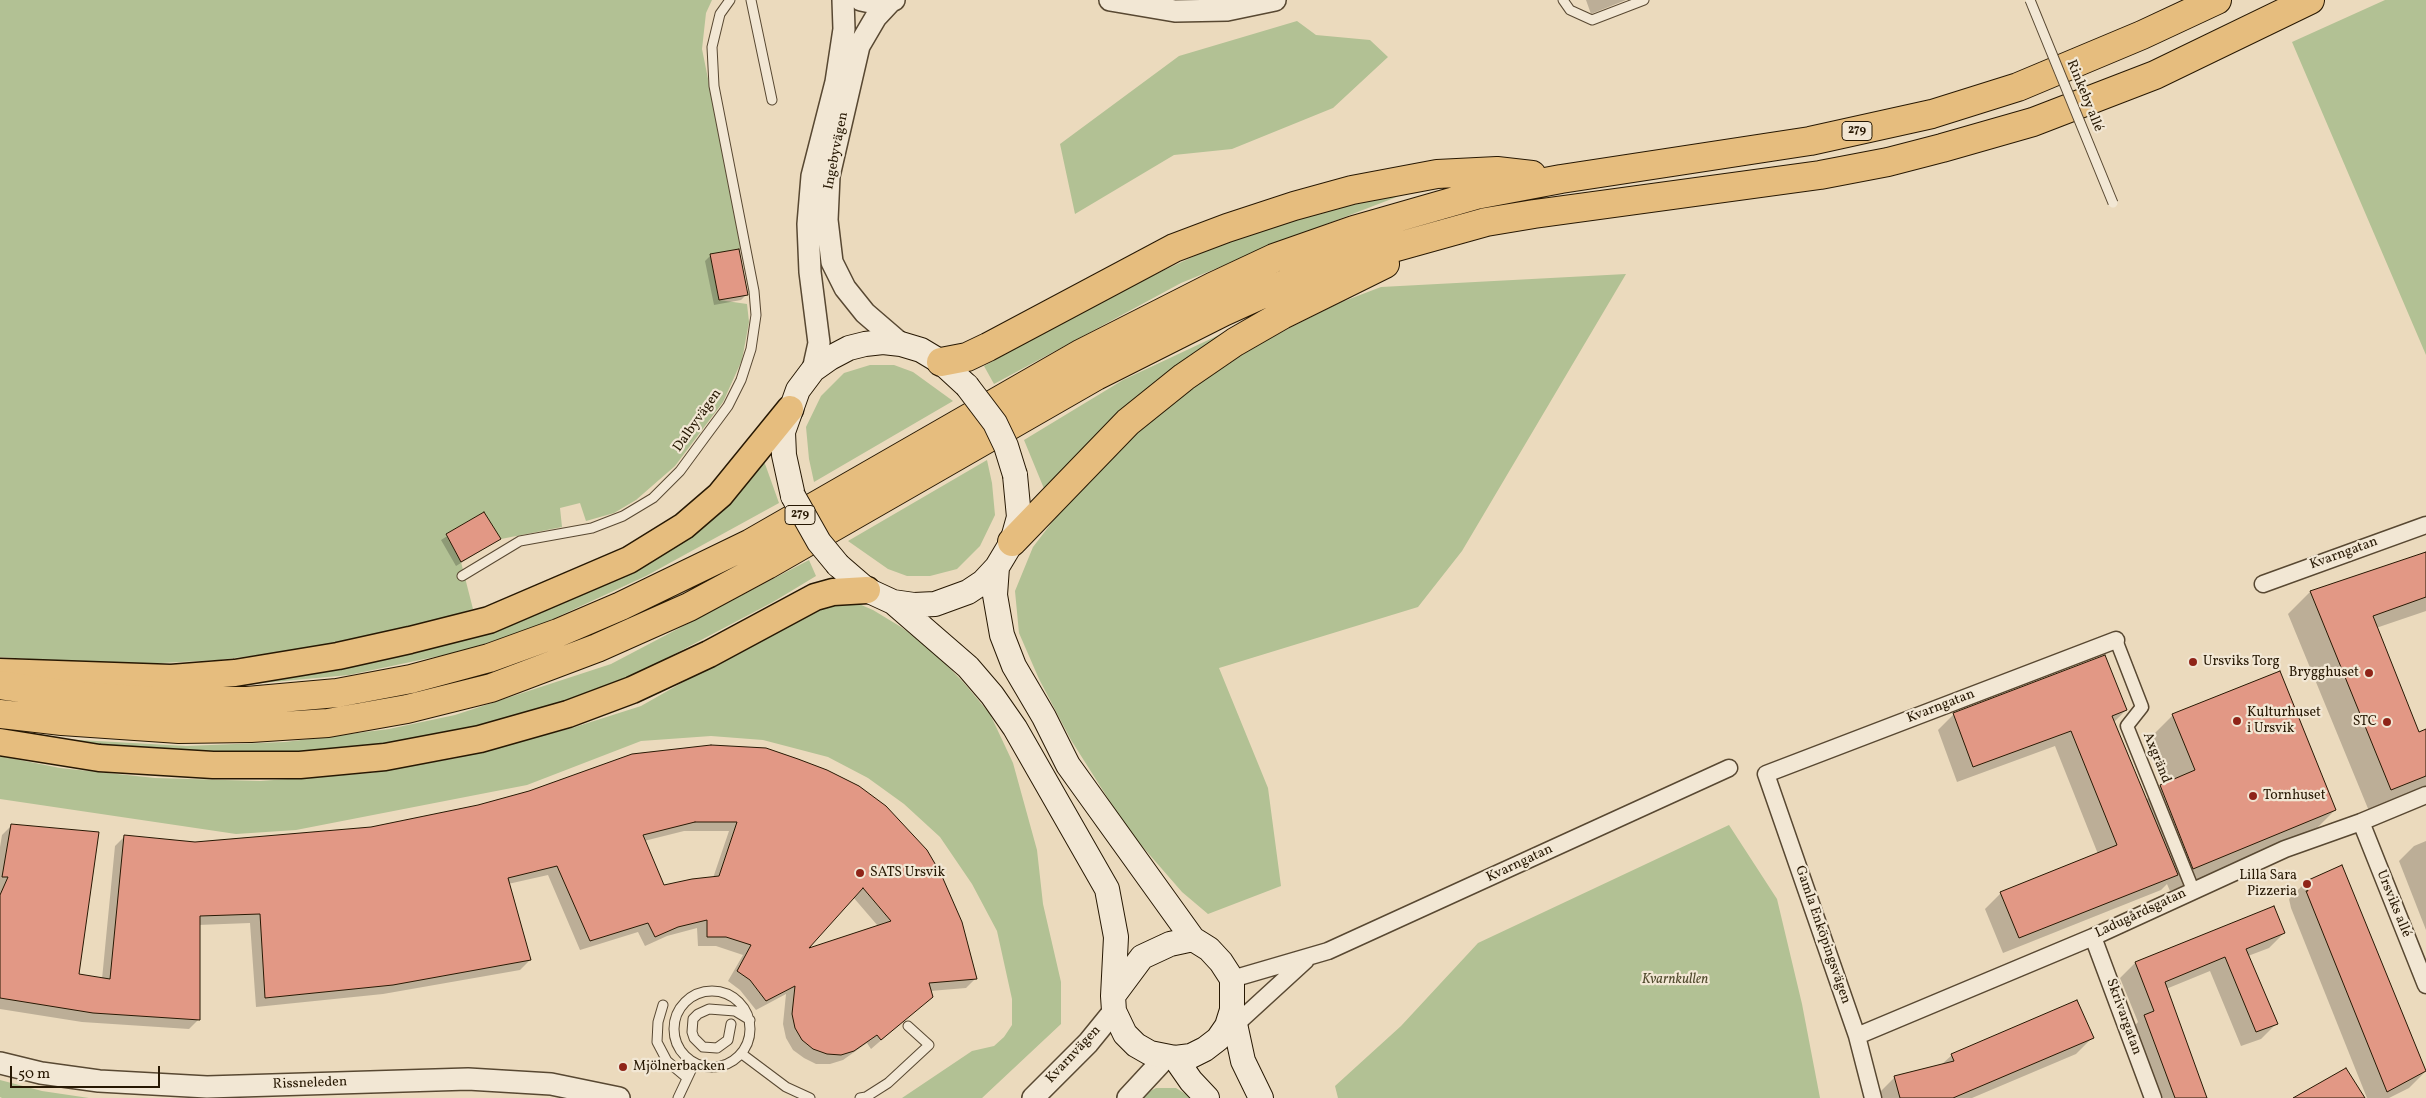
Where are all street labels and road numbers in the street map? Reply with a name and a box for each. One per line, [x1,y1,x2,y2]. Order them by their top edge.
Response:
street label: Rinkeby allé [2062,58,2106,134]
street label: Ingebyvägen [821,111,853,191]
road number: 279 [1842,122,1872,140]
street label: Dalbyvägen [670,386,726,456]
road number: 279 [785,506,815,524]
street label: Kvarngatan [2308,534,2380,574]
street label: Kvarngatan [1905,686,1977,728]
street label: Axgränd [2138,730,2174,786]
street label: Kvarngatan [1484,841,1556,887]
street label: Gamla Enköpingsvägen [1790,864,1854,1006]
street label: Ursviks allé [2372,868,2414,940]
street label: Ladugårdsgatan [2093,886,2189,942]
street label: Skrivargatan [2101,977,2145,1057]
street label: Kvarnvägen [1043,1023,1105,1087]
street label: Rissneleden [272,1074,348,1094]

